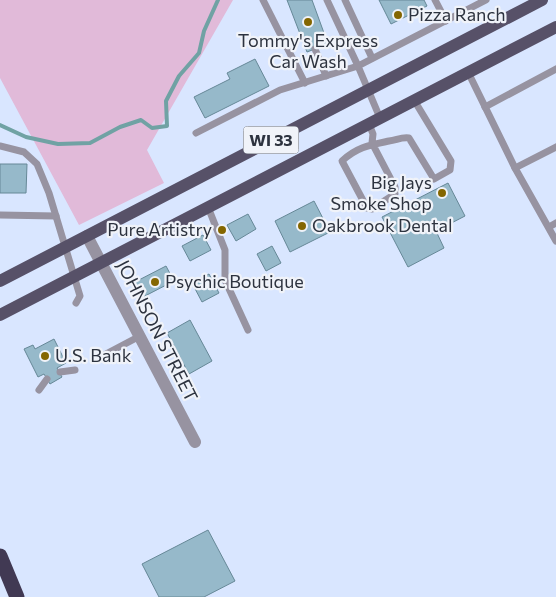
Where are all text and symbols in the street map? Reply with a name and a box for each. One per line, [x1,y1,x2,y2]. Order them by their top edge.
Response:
place label: Pizza Ranch [408,3,506,25]
marker: Pizza Ranch [392,9,404,21]
marker: Tommy's Express Car Wash [302,16,314,28]
place label: Tommy's Express Car Wash [238,29,378,72]
road number: WI 33 [244,126,298,154]
place label: Big Jays Smoke Shop [330,171,432,214]
marker: Big Jays Smoke Shop [436,187,448,199]
place label: Oakbrook Dental [312,214,453,236]
place label: Pure Artistry [107,218,212,240]
marker: Oakbrook Dental [296,220,308,232]
marker: Pure Artistry [216,224,228,236]
street label: JOHNSON STREET [113,256,203,405]
place label: Psychic Boutique [165,270,304,292]
marker: Psychic Boutique [149,276,161,288]
place label: U.S. Bank [55,344,132,366]
marker: U.S. Bank [39,350,51,362]

